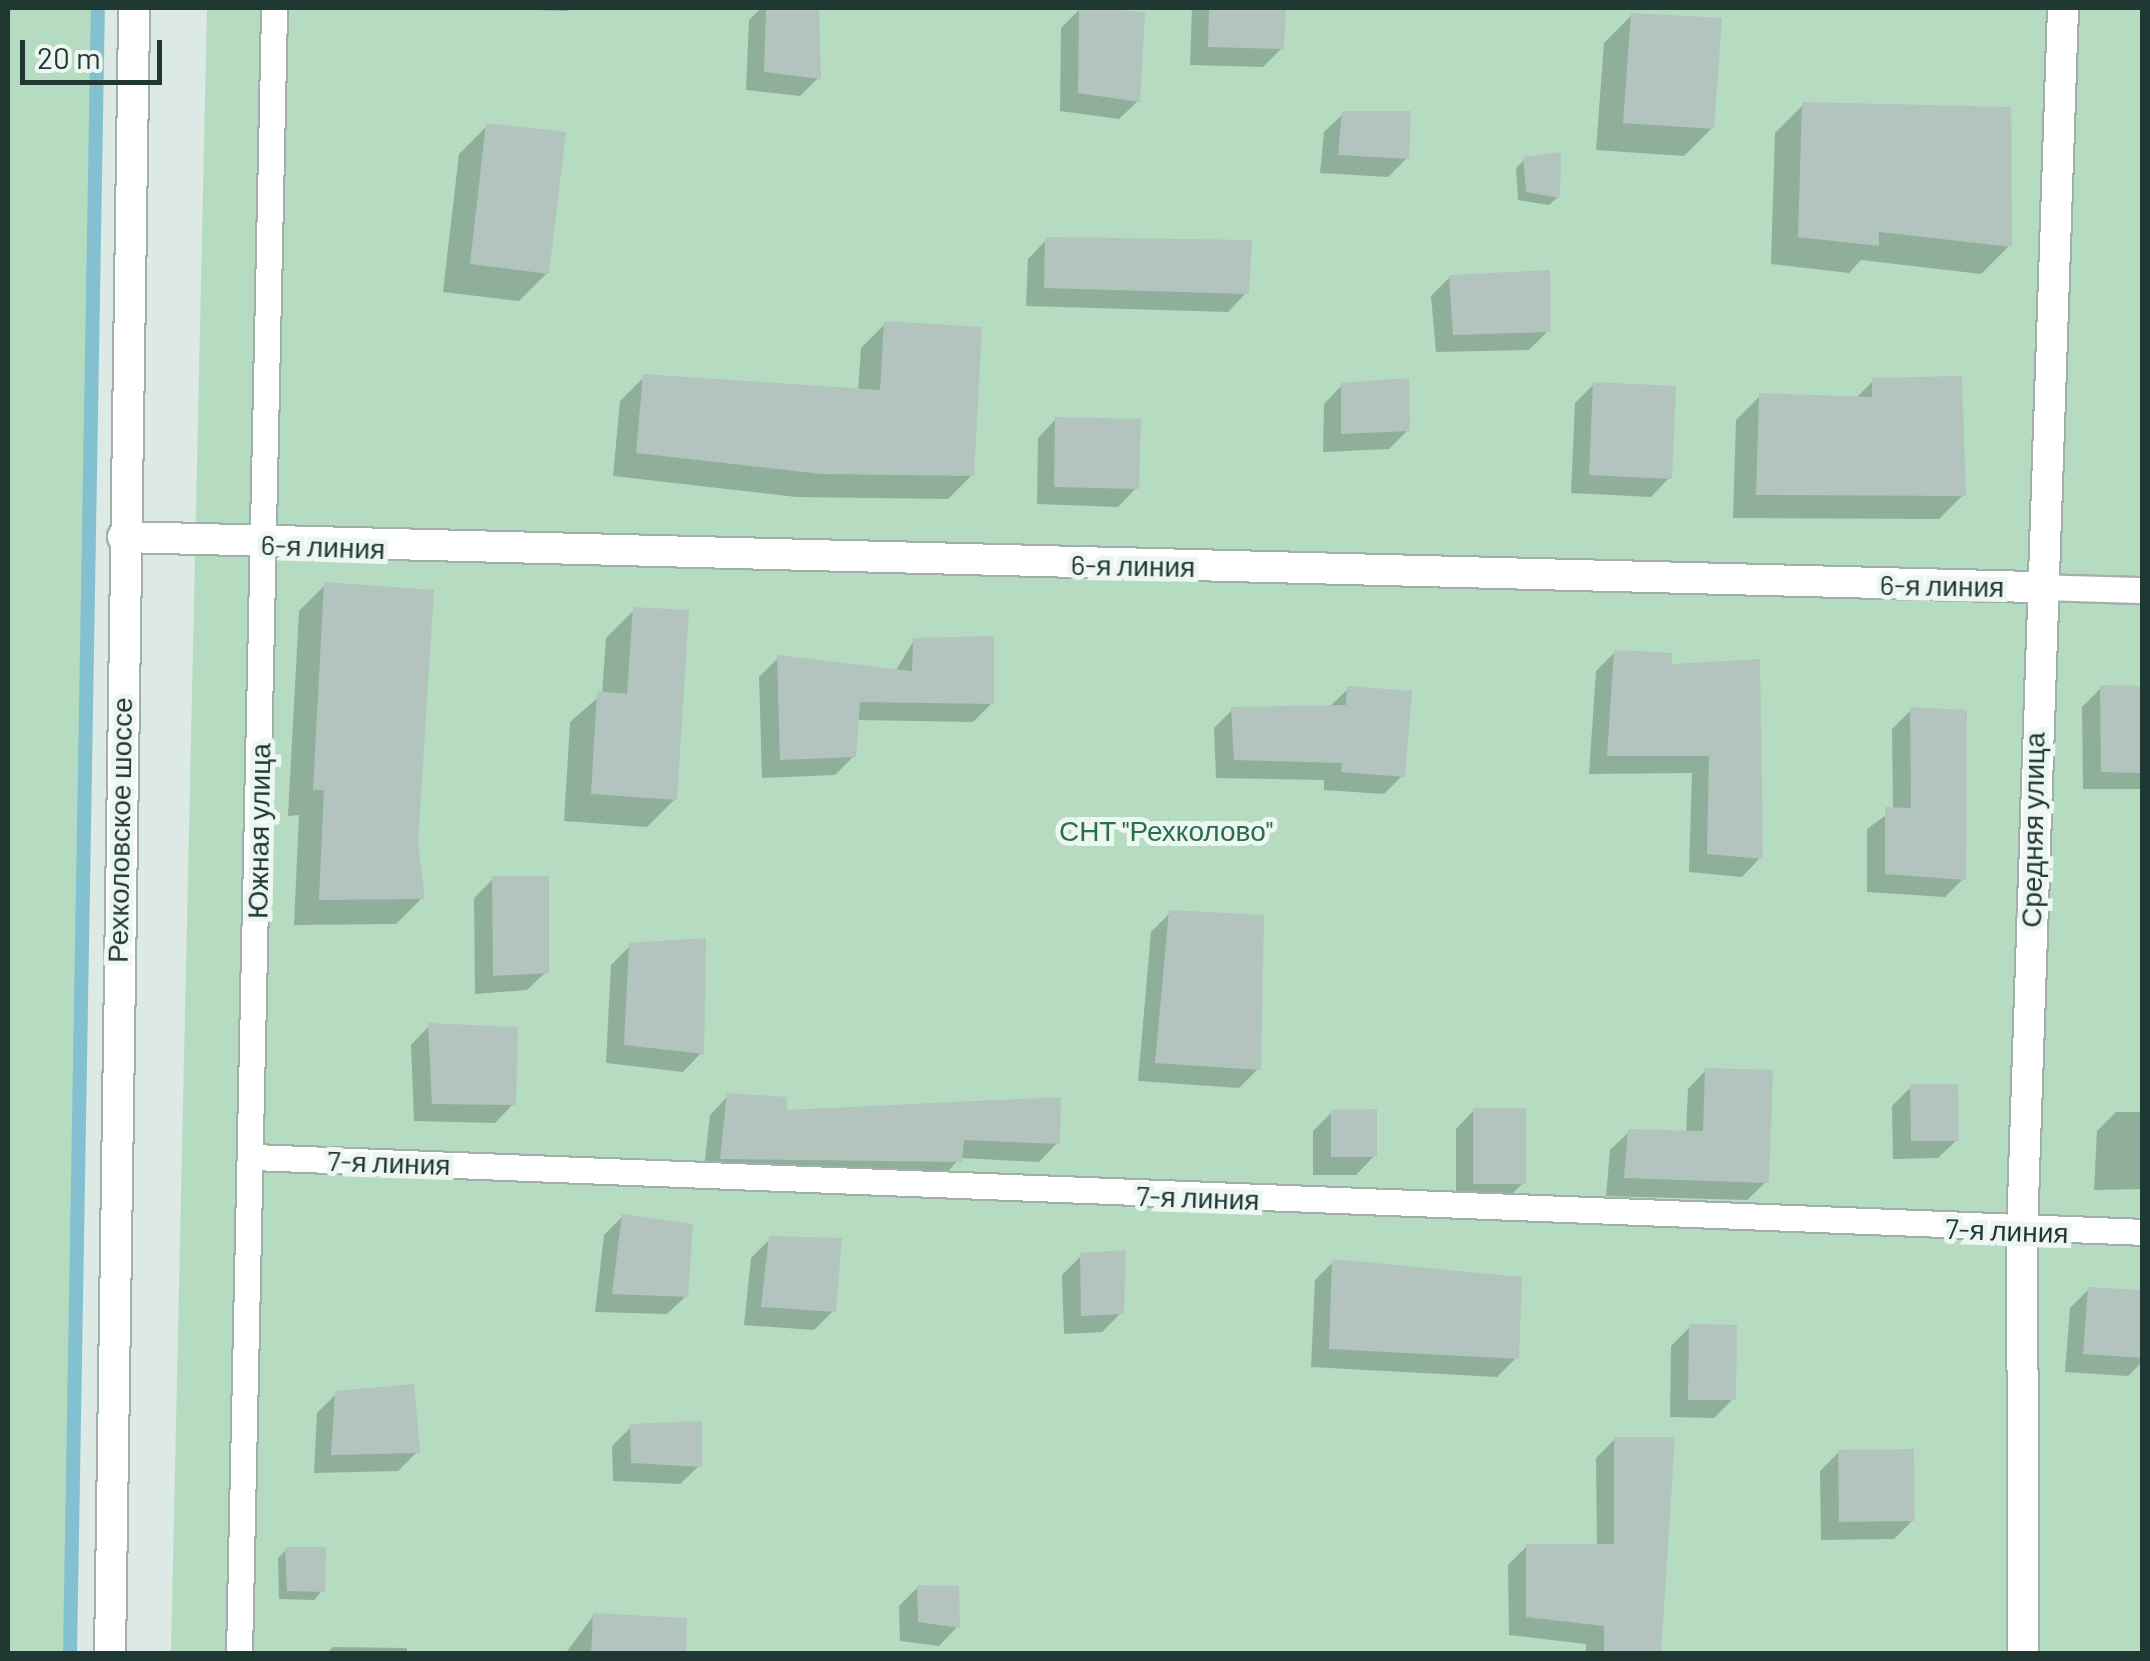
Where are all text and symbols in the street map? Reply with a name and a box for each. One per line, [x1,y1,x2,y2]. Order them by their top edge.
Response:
scale bar [25,20,168,82]
text: 20 m [37,39,101,75]
street label: 6-я линия [260,527,386,565]
street label: 6-я линия [1070,547,1196,583]
street label: 6-я линия [1879,567,2005,603]
street label: Рехколовское шоссе [100,697,138,963]
street label: Средняя улица [2013,732,2051,928]
street label: Южная улица [240,743,276,919]
park label: СНТ "Рехколово" [1059,813,1273,847]
street label: 7-я линия [327,1143,451,1181]
street label: 7-я линия [1136,1178,1260,1216]
street label: 7-я линия [1945,1211,2069,1249]

